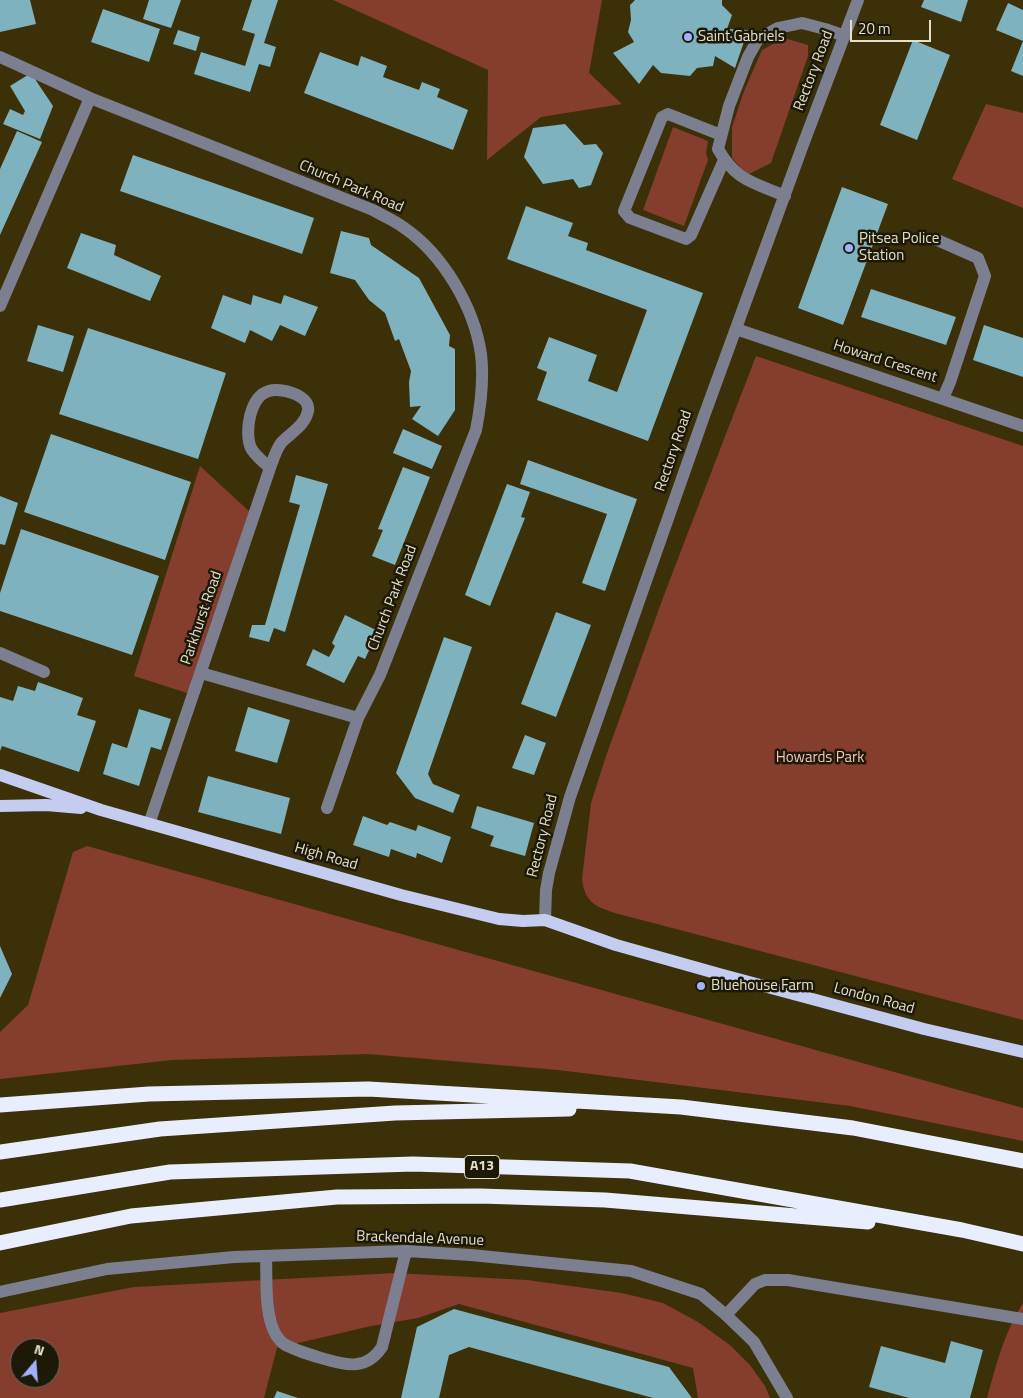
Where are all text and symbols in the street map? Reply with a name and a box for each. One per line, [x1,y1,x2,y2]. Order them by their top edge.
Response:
scale bar [853,10,934,42]
text: 20 m [858,17,891,40]
place label: Saint Gabriels [698,28,785,46]
street label: Rectory Road [790,28,838,114]
marker: Saint Gabriels [682,31,694,43]
street label: Church Park Road [296,157,406,217]
place label: Pitsea Police Station [859,230,939,265]
marker: Pitsea Police Station [843,242,855,254]
street label: Howard Crescent [831,337,939,387]
street label: Rectory Road [652,408,696,494]
street label: Church Park Road [365,543,421,653]
street label: Parkhurst Road [178,569,226,667]
park label: Howards Park [776,749,864,767]
street label: Rectory Road [524,793,562,879]
street label: High Road [292,839,360,875]
place label: Bluehouse Farm [711,977,814,995]
marker: Bluehouse Farm [695,980,707,992]
street label: London Road [832,980,916,1018]
road number: A13 [464,1156,500,1178]
street label: Brackendale Avenue [356,1228,484,1250]
north arrow [10,1338,60,1388]
text: N [32,1338,47,1361]

